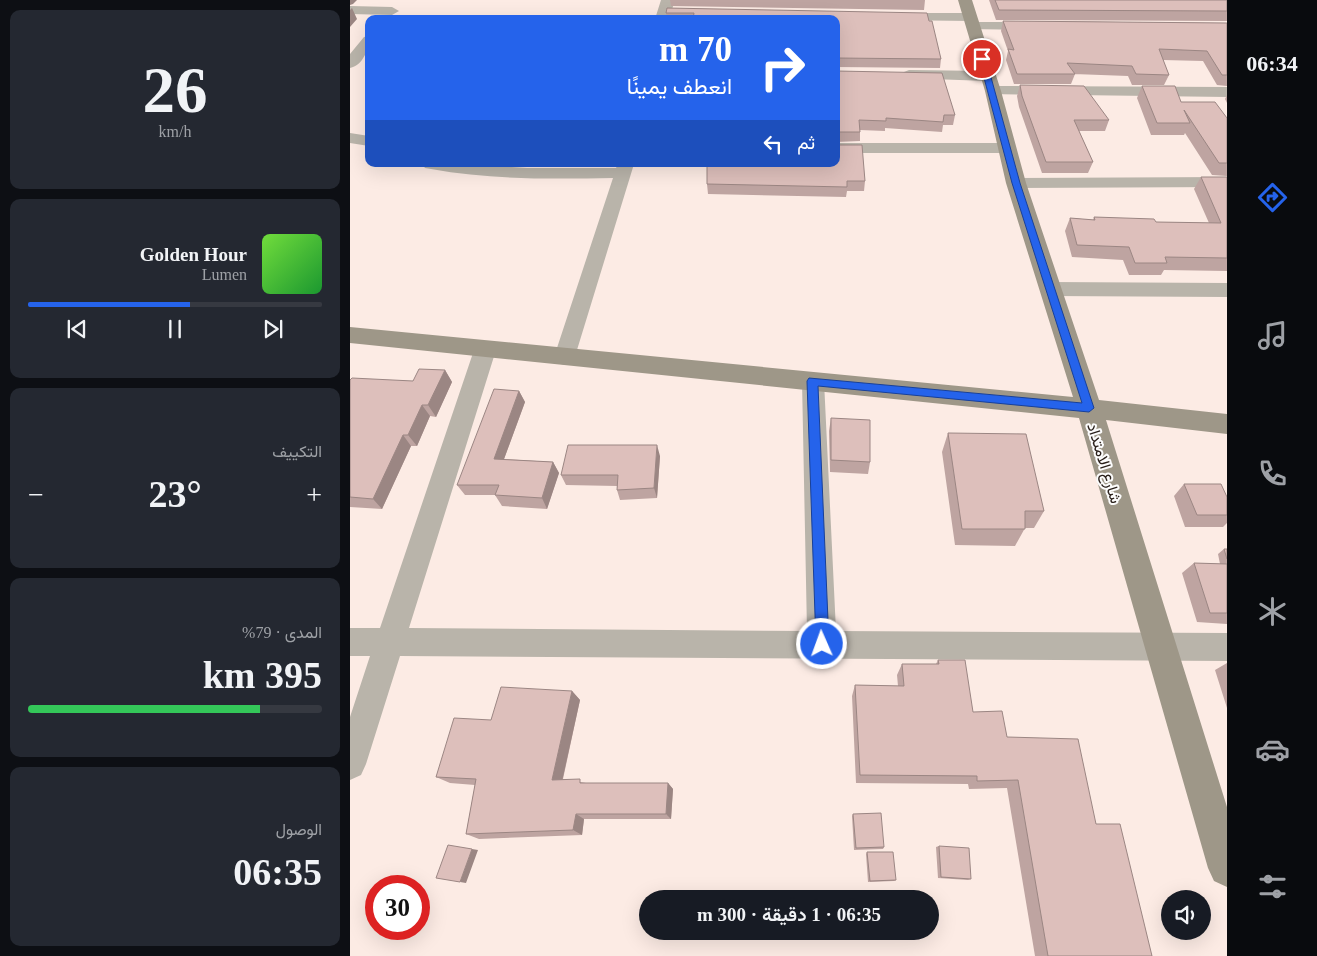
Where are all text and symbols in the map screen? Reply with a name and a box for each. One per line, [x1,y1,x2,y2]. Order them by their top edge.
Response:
text: 70 m [659,30,732,69]
icon: right [750,35,815,100]
pin [961,38,1003,80]
icon: arrive [968,45,996,73]
text: 06:34 [1246,51,1298,76]
text: 26 [143,54,208,126]
text: انعطف يمينًا [627,74,732,99]
text: km/h [159,123,191,140]
icon: left [759,130,787,158]
text: ثم [797,132,815,153]
icon: directions [1255,180,1290,215]
text: Golden Hour [140,244,247,265]
text: Lumen [202,266,247,283]
icon: previous [63,315,91,343]
icon: pause [161,315,189,343]
icon: next [259,315,287,343]
icon: music [1255,318,1290,353]
street label: شارع الامتداد [1081,421,1125,506]
text: التكييف [272,443,322,460]
icon: phone [1255,456,1290,491]
text: 23° [148,473,202,515]
text: − [28,479,44,510]
text: + [306,479,322,510]
icon: climate [1255,594,1290,629]
position arrow [795,617,847,669]
text: المدى · 79% [242,624,322,641]
text: 395 km [203,654,322,696]
icon: car [1255,732,1290,767]
text: الوصول [276,821,322,838]
text: 06:35 [233,851,322,893]
icon: filters [1255,869,1290,904]
speed limit sign: 30 [365,875,430,940]
map controls [1161,890,1211,940]
button: sound [1161,890,1211,940]
text: 06:35 · 1 دقيقة · 300 m [697,904,881,925]

